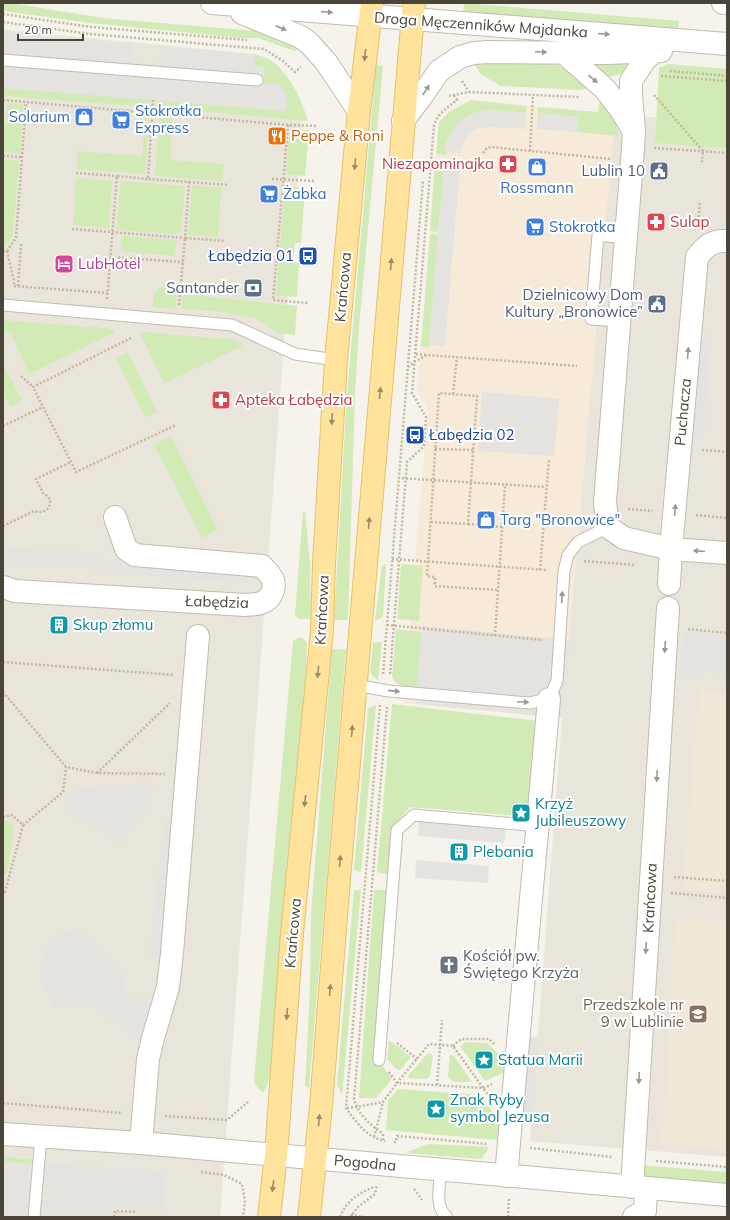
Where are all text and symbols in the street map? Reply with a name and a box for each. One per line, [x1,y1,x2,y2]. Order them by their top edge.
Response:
street label: Droga Męczenników Majdanka [373,8,589,41]
one-way arrow [321,9,333,16]
scale bar [18,16,83,42]
text: 20 m [24,22,52,37]
one-way arrow [275,25,286,31]
one-way arrow [598,31,610,38]
one-way arrow [362,49,368,61]
one-way arrow [535,49,547,56]
one-way arrow [588,74,598,83]
one-way arrow [422,84,430,95]
place label: Stokrotka Express [135,101,202,137]
shop icon: Solarium [73,106,95,128]
place label: Solarium [9,107,70,126]
supermarket icon: Stokrotka Express [110,109,132,131]
restaurant icon: Peppe & Roni [266,125,288,147]
place label: Peppe & Roni [291,126,384,145]
pharmacy icon: Niezapominajka [497,153,519,175]
place label: Niezapominajka [382,154,494,173]
shop icon: Rossmann [526,156,548,178]
one-way arrow [351,158,358,170]
public building icon: Lublin 10 [648,160,670,182]
place label: Lublin 10 [581,161,645,180]
place label: Rossmann [500,178,574,197]
supermarket icon: Żabka [258,183,280,205]
place label: Żabka [283,184,326,203]
pharmacy icon: Sulap [645,211,667,233]
place label: Sulap [670,212,710,231]
supermarket icon: Stokrotka [524,216,546,238]
place label: Stokrotka [549,217,616,236]
bus stop icon: Łabędzia 01 [297,245,319,267]
place label: Łabędzia 01 [207,246,294,265]
street label: Krańcowa [330,251,355,323]
hotel icon: LubHotel [53,253,75,275]
place label: LubHotel [78,254,141,273]
one-way arrow [387,258,394,270]
bank icon: Santander [242,277,264,299]
place label: Santander [166,278,240,297]
place label: Dzielnicowy Dom Kultury „Bronowice” [505,285,643,321]
public building icon: Dzielnicowy Dom Kultury „Bronowice” [646,293,668,315]
one-way arrow [685,347,692,359]
street label: Puchacza [670,377,695,446]
one-way arrow [376,387,383,399]
pharmacy icon: Apteka Łabędzia [210,389,232,411]
place label: Apteka Łabędzia [235,390,353,409]
one-way arrow [329,413,336,425]
bus stop icon: Łabędzia 02 [404,424,426,446]
place label: Łabędzia 02 [428,425,515,444]
one-way arrow [671,504,678,516]
shop icon: Targ "Bronowice" [475,509,497,531]
place label: Targ "Bronowice" [500,510,620,529]
one-way arrow [366,517,372,529]
one-way arrow [693,547,705,554]
street label: Krańcowa [310,574,333,646]
one-way arrow [559,590,565,603]
street label: Łabędzia [184,591,249,612]
building icon: Skup złomu [48,614,70,636]
place label: Skup złomu [73,615,153,634]
one-way arrow [661,641,668,653]
one-way arrow [314,666,321,678]
one-way arrow [388,688,400,694]
one-way arrow [517,699,530,706]
one-way arrow [348,725,355,737]
one-way arrow [654,770,660,783]
place label: Krzyż Jubileuszowy [535,794,626,830]
one-way arrow [302,795,309,807]
place icon: Krzyż Jubileuszowy [510,802,532,824]
building icon: Plebania [448,841,470,863]
place label: Plebania [473,842,534,861]
one-way arrow [337,855,344,867]
street label: Krańcowa [638,862,661,934]
street label: Krańcowa [280,897,305,969]
one-way arrow [643,942,650,954]
place label: Kościół pw. Świętego Krzyża [463,946,579,982]
church icon: Kościół pw. Świętego Krzyża [438,954,460,976]
one-way arrow [326,984,333,996]
place label: Przedszkole nr 9 w Lublinie [583,995,685,1031]
school or university icon: Przedszkole nr 9 w Lublinie [687,1003,709,1025]
one-way arrow [283,1008,290,1020]
place icon: Statua Marii [473,1049,495,1071]
place label: Statua Marii [498,1050,583,1069]
one-way arrow [635,1072,642,1084]
place label: Znak Ryby symbol Jezusa [450,1090,549,1126]
place icon: Znak Ryby symbol Jezusa [425,1098,447,1120]
one-way arrow [316,1114,323,1126]
street label: Pogodna [333,1150,397,1175]
one-way arrow [269,1180,276,1192]

